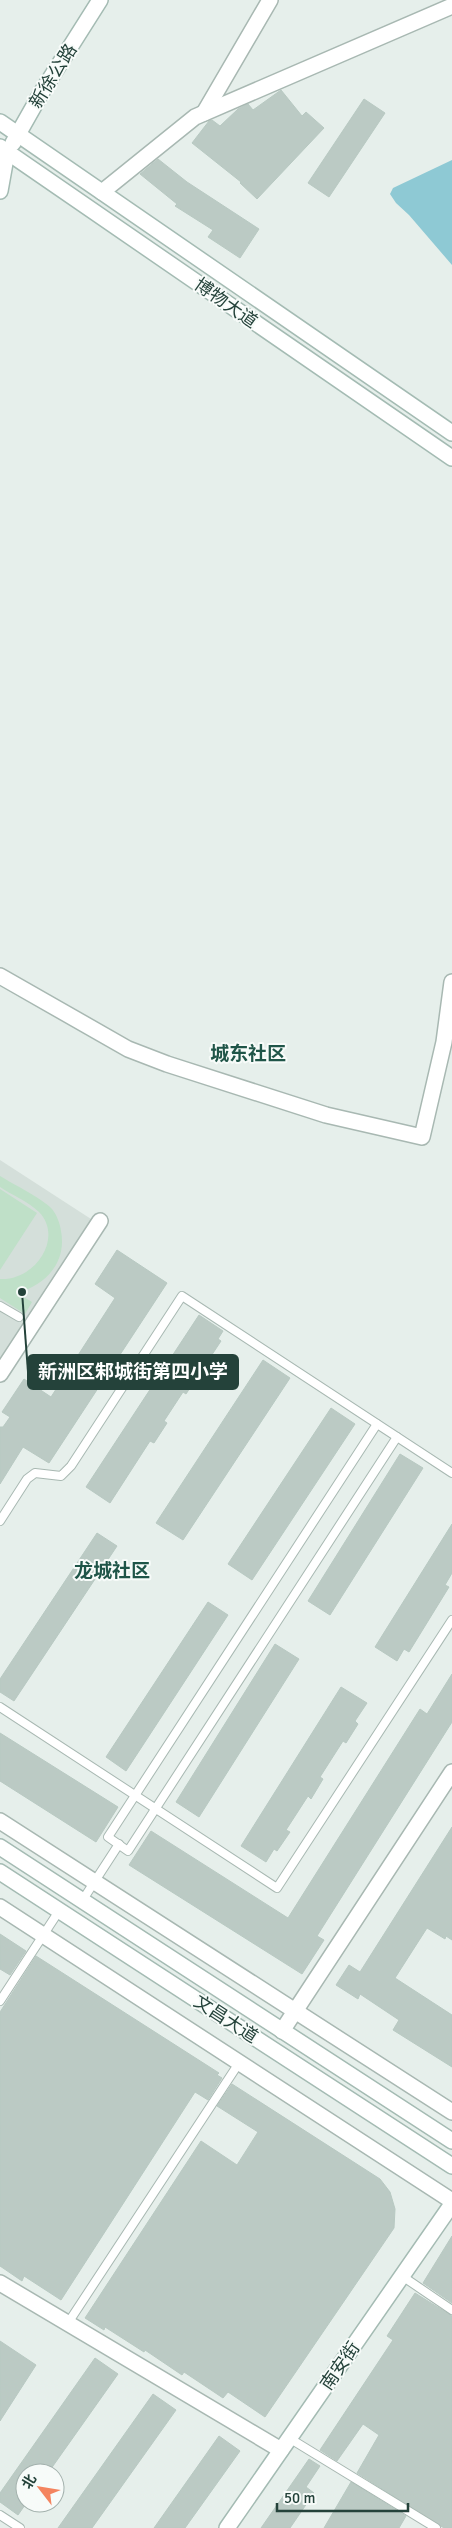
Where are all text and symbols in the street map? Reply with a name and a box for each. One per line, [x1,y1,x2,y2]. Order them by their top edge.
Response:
street label: 新徐公路 [25,40,81,112]
street label: 博物大道 [190,273,262,333]
district label: 城东社区 [210,1042,286,1066]
callout: 新洲区邾城街第四小学 [28,1355,238,1389]
text: 新洲区邾城街第四小学 [38,1360,228,1384]
district label: 龙城社区 [74,1559,150,1583]
street label: 文昌大道 [190,1990,262,2048]
street label: 南安街 [316,2338,364,2394]
north arrow [15,2463,65,2513]
text: 北 [18,2471,40,2492]
scale bar [277,2480,408,2512]
text: 50 m [284,2489,315,2507]

